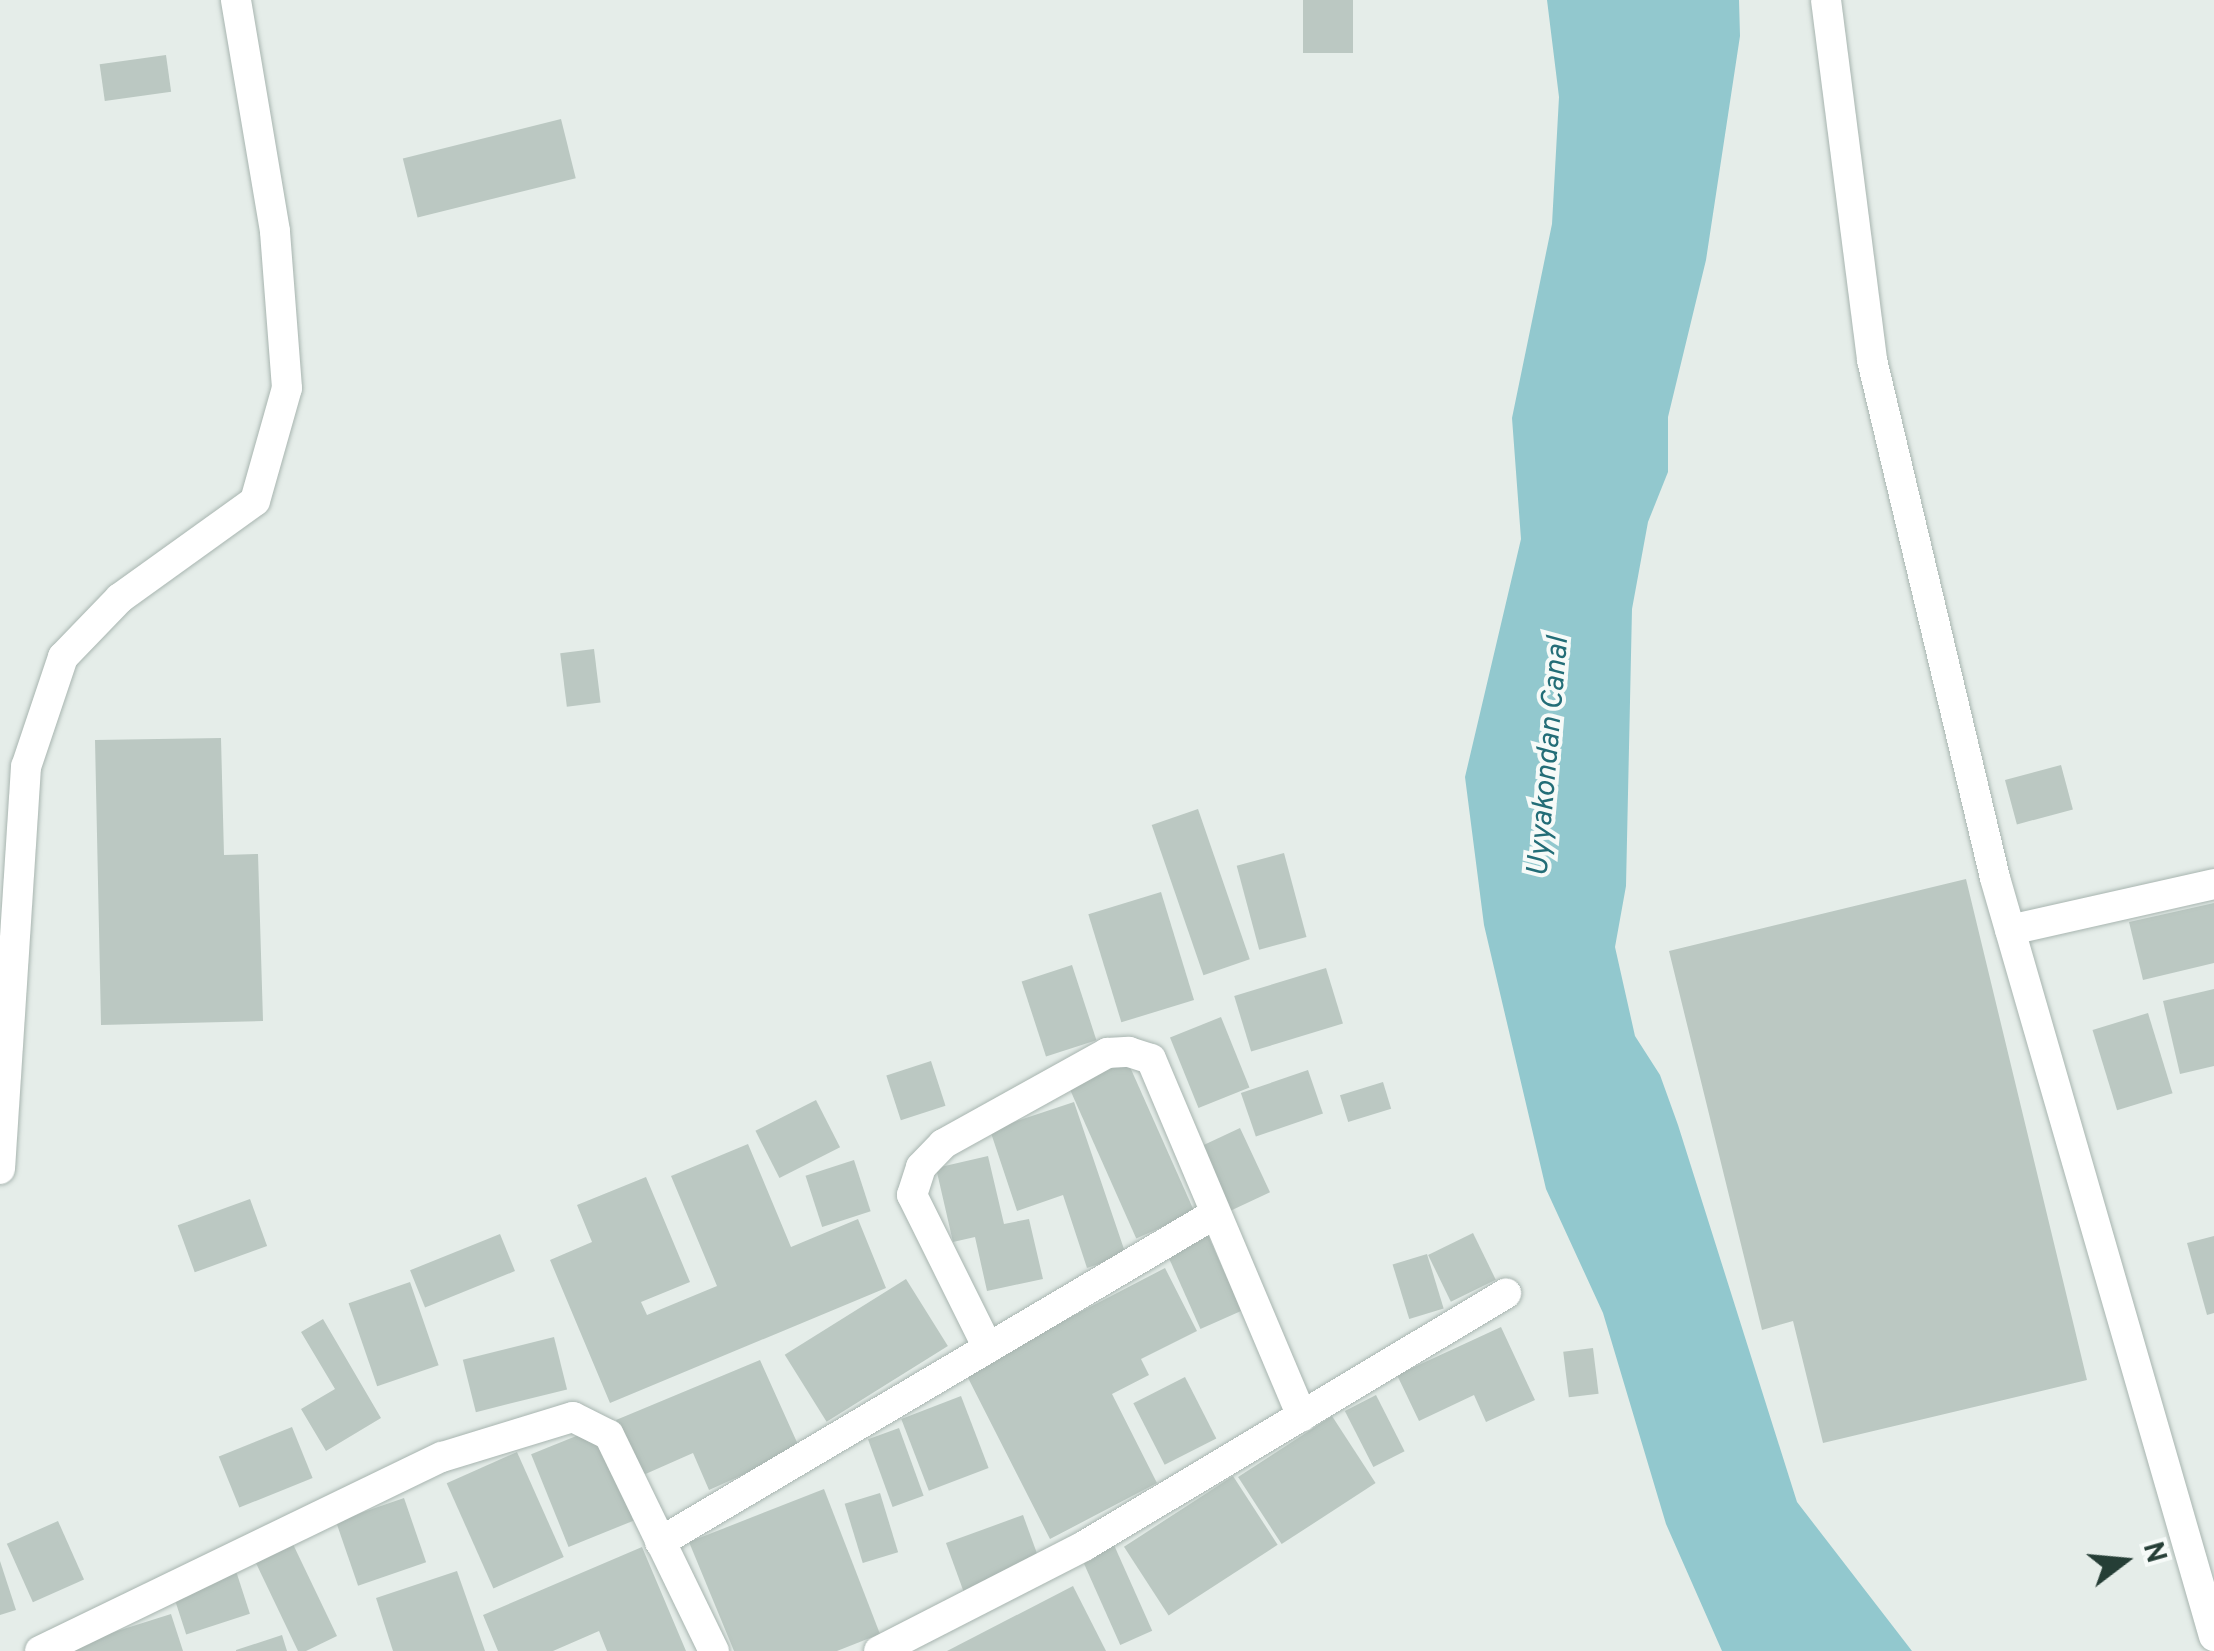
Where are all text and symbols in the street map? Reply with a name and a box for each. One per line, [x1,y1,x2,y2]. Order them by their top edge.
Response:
water label: Uyyakondan Canal [1522,636,1578,878]
north arrow [2074,1511,2174,1611]
text: N [2133,1538,2173,1567]

